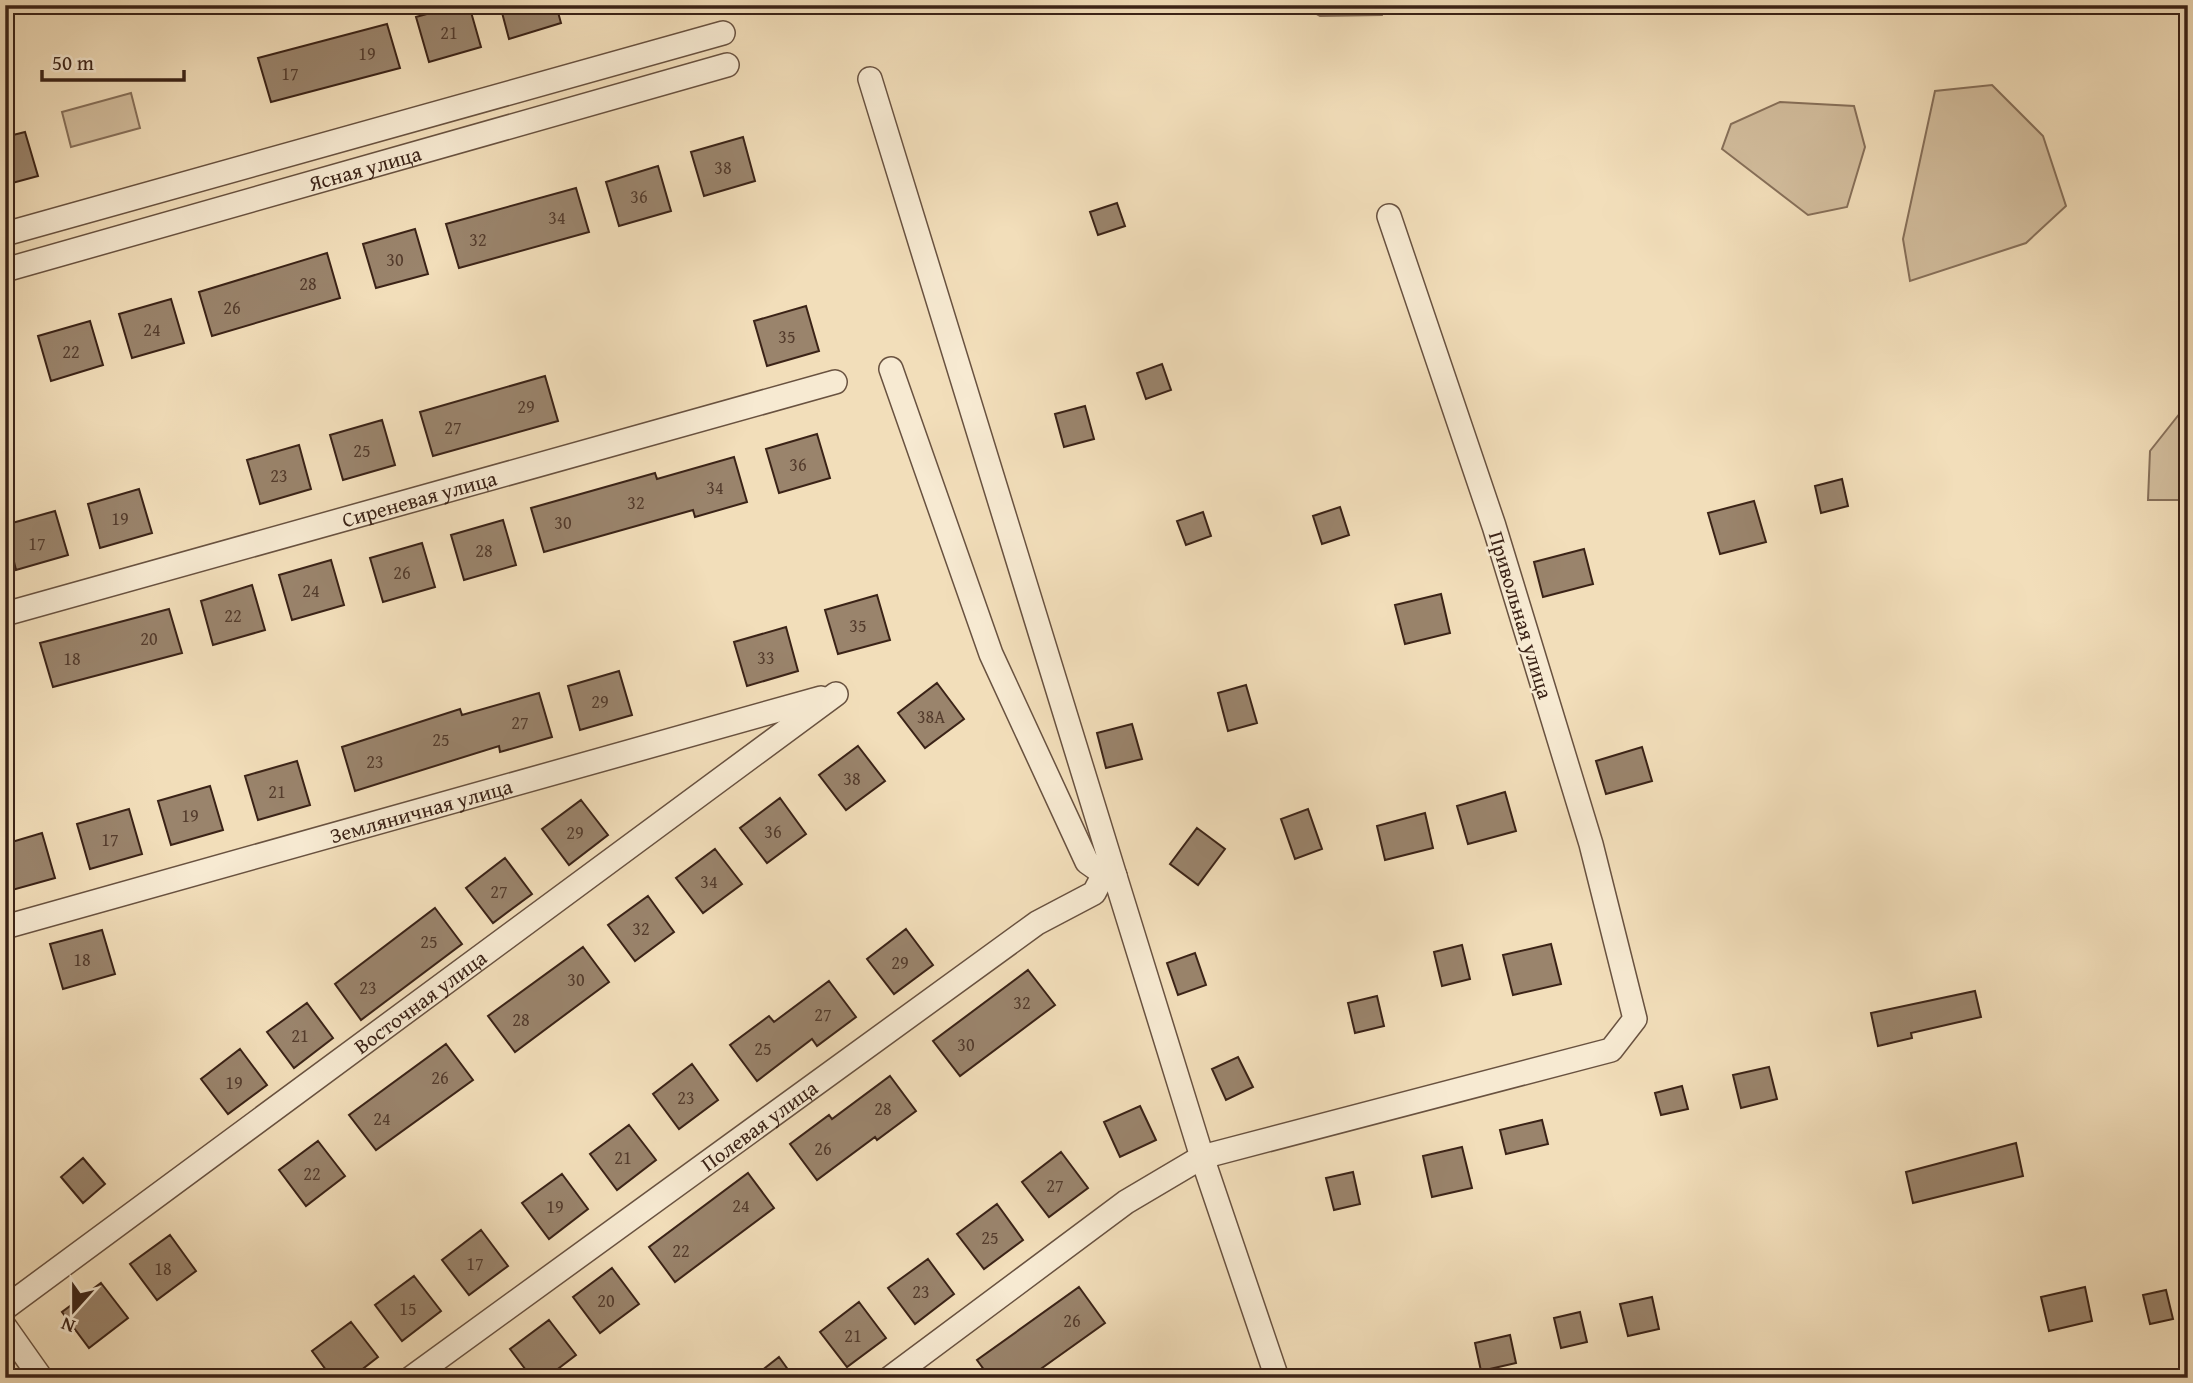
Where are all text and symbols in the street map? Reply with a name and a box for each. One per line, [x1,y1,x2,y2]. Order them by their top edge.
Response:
house number: 21 [440,19,458,46]
scale bar [42,38,184,82]
house number: 19 [358,40,376,67]
text: 50 m [52,47,94,78]
house number: 17 [281,60,299,87]
street label: Ясная улица [304,137,425,199]
house number: 38 [714,154,732,181]
house number: 36 [630,183,648,210]
house number: 34 [548,204,566,231]
house number: 32 [469,226,487,253]
house number: 30 [386,246,404,273]
house number: 28 [299,270,317,297]
house number: 26 [223,294,241,321]
house number: 24 [143,316,161,343]
house number: 35 [778,323,796,350]
house number: 22 [62,338,80,365]
house number: 29 [517,393,535,420]
house number: 27 [444,414,462,441]
house number: 25 [353,437,371,464]
house number: 36 [789,451,807,478]
house number: 23 [270,462,288,489]
street label: Сиреневая улица [338,462,500,535]
house number: 34 [706,474,724,501]
house number: 32 [627,489,645,516]
house number: 19 [111,505,129,532]
house number: 30 [554,509,572,536]
street label: Привольная улица [1481,527,1561,703]
house number: 17 [28,530,46,557]
house number: 28 [475,537,493,564]
house number: 26 [393,559,411,586]
house number: 24 [302,577,320,604]
house number: 22 [224,602,242,629]
house number: 35 [849,612,867,639]
house number: 20 [140,625,158,652]
house number: 33 [757,644,775,671]
house number: 18 [63,645,81,672]
house number: 29 [591,688,609,715]
house number: 38А [917,703,945,730]
house number: 27 [511,709,529,736]
house number: 25 [432,726,450,753]
house number: 23 [366,748,384,775]
house number: 38 [843,765,861,792]
street label: Земляничная улица [326,770,516,851]
house number: 21 [268,778,286,805]
house number: 19 [181,802,199,829]
house number: 36 [764,818,782,845]
house number: 29 [566,819,584,846]
house number: 17 [101,826,119,853]
house number: 34 [700,868,718,895]
house number: 27 [490,878,508,905]
house number: 32 [632,915,650,942]
house number: 25 [420,928,438,955]
street label: Восточная улица [347,942,493,1061]
house number: 18 [73,946,91,973]
house number: 29 [891,949,909,976]
house number: 30 [567,966,585,993]
house number: 23 [359,974,377,1001]
house number: 32 [1013,989,1031,1016]
house number: 27 [814,1001,832,1028]
house number: 28 [512,1006,530,1033]
house number: 21 [291,1022,309,1049]
house number: 30 [957,1031,975,1058]
house number: 25 [754,1035,772,1062]
house number: 26 [431,1064,449,1091]
house number: 19 [225,1069,243,1096]
street label: Полевая улица [694,1072,824,1178]
house number: 23 [677,1084,695,1111]
house number: 28 [874,1095,892,1122]
house number: 24 [373,1105,391,1132]
house number: 26 [814,1135,832,1162]
house number: 21 [614,1144,632,1171]
house number: 22 [303,1160,321,1187]
house number: 27 [1046,1172,1064,1199]
house number: 24 [732,1192,750,1219]
house number: 19 [546,1193,564,1220]
house number: 25 [981,1224,999,1251]
house number: 22 [672,1237,690,1264]
house number: 17 [466,1250,484,1277]
house number: 18 [154,1255,172,1282]
north arrow [38,1274,108,1344]
house number: 23 [912,1278,930,1305]
house number: 20 [597,1287,615,1314]
house number: 15 [399,1295,417,1322]
house number: 26 [1063,1307,1081,1334]
text: N [57,1310,79,1341]
house number: 21 [844,1322,862,1349]

